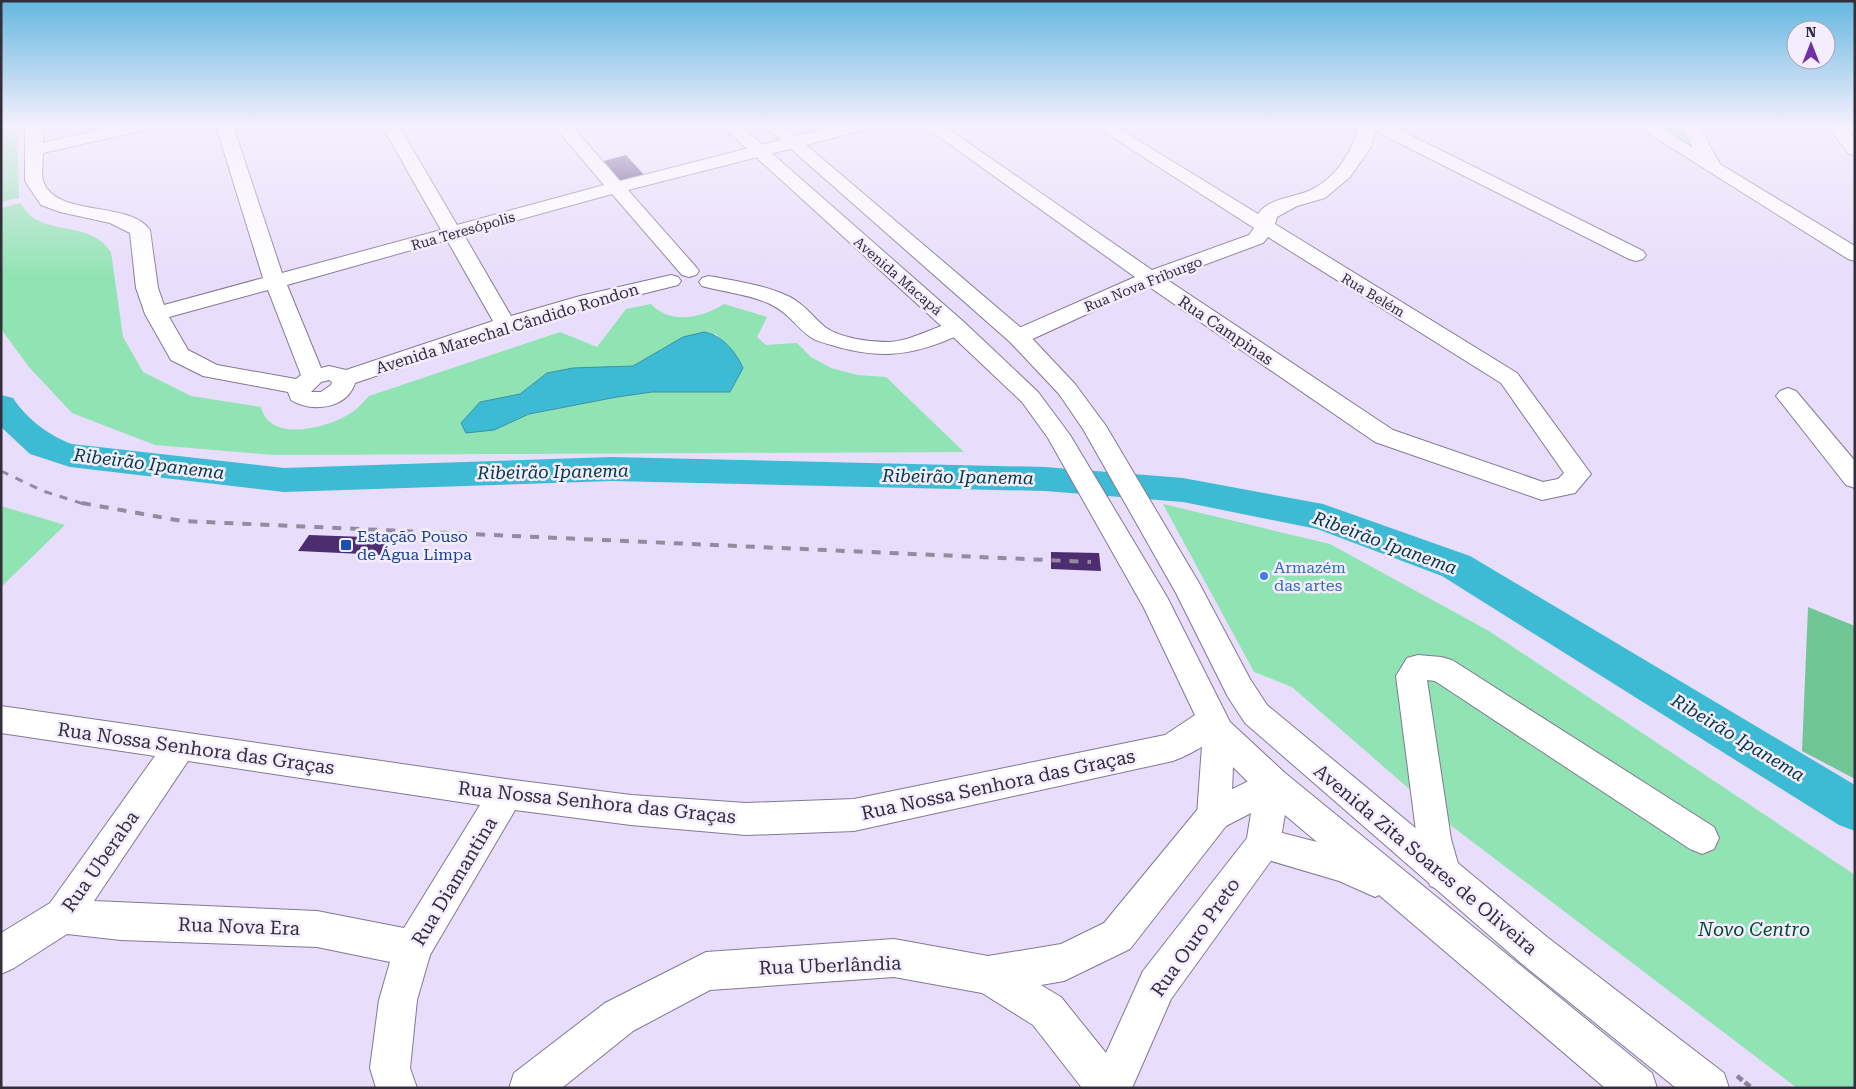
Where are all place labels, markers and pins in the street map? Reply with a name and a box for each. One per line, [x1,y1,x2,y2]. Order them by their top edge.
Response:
place label: Estação Pouso de Água Limpa [357,527,472,564]
marker: Estação Pouso de Água Limpa [339,538,353,552]
place label: Armazém das artes [1274,558,1346,595]
marker: Armazém das artes [1258,570,1270,582]

